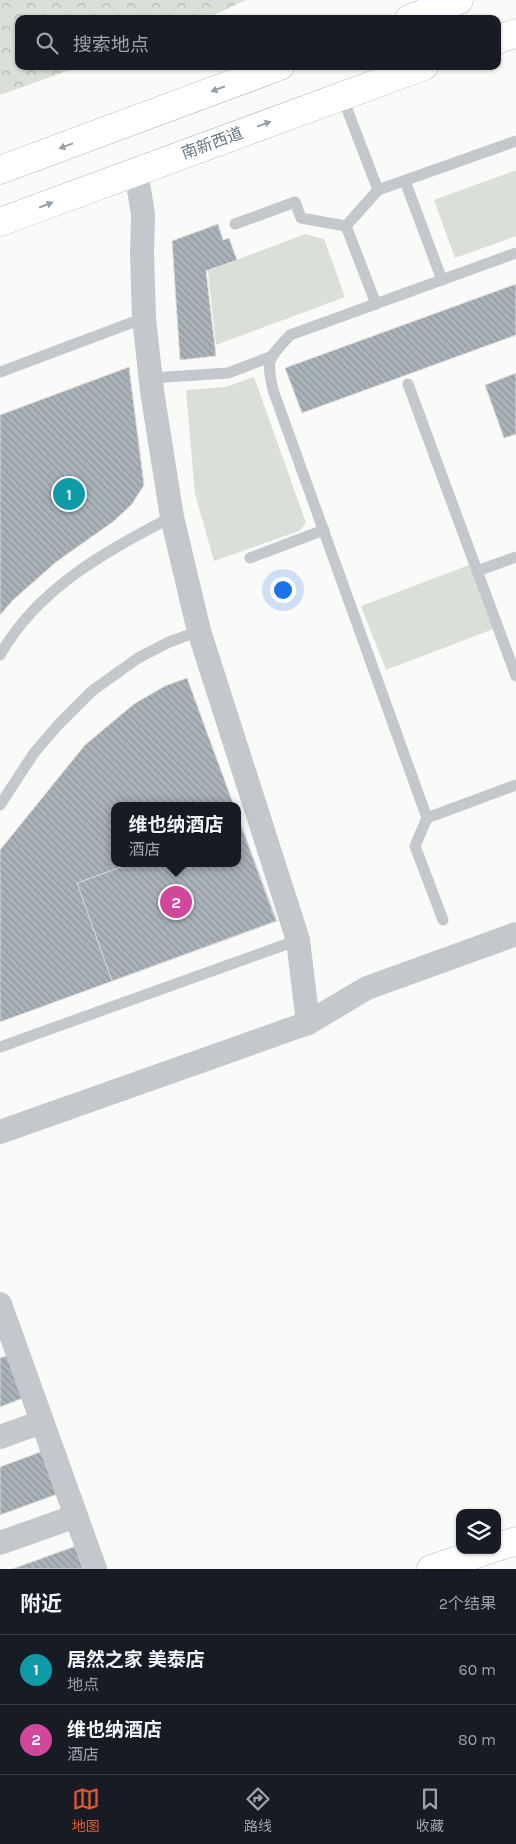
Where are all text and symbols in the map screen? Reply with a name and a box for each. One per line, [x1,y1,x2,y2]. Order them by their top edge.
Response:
search box [15,15,501,70]
icon: search [33,29,61,57]
text: 搜索地点 [73,34,149,56]
one-way arrow [210,85,225,93]
one-way arrow [257,120,272,128]
street label: 南新西道 [179,123,245,163]
one-way arrow [58,142,73,150]
one-way arrow [38,201,53,208]
pin: 1 [53,475,85,513]
your location [270,577,296,603]
popup [111,802,241,867]
text: 维也纳酒店 [128,814,224,836]
text: 酒店 [128,840,161,859]
pin: 2 [160,883,192,921]
map controls [456,1509,501,1554]
button: layers [456,1509,501,1554]
text: 附近 [20,1592,62,1616]
text: 2个结果 [439,1594,496,1613]
text: 居然之家 美泰店 [67,1649,205,1671]
text: 1 [33,1660,39,1679]
text: 60 m [459,1660,496,1679]
text: 地点 [67,1675,99,1694]
text: 维也纳酒店 [67,1719,162,1741]
text: 2 [31,1730,41,1749]
text: 80 m [458,1730,496,1749]
text: 酒店 [67,1745,99,1764]
tab: 地图 [72,1785,100,1835]
tab: 路线 [244,1785,272,1835]
tab: 收藏 [416,1785,444,1835]

